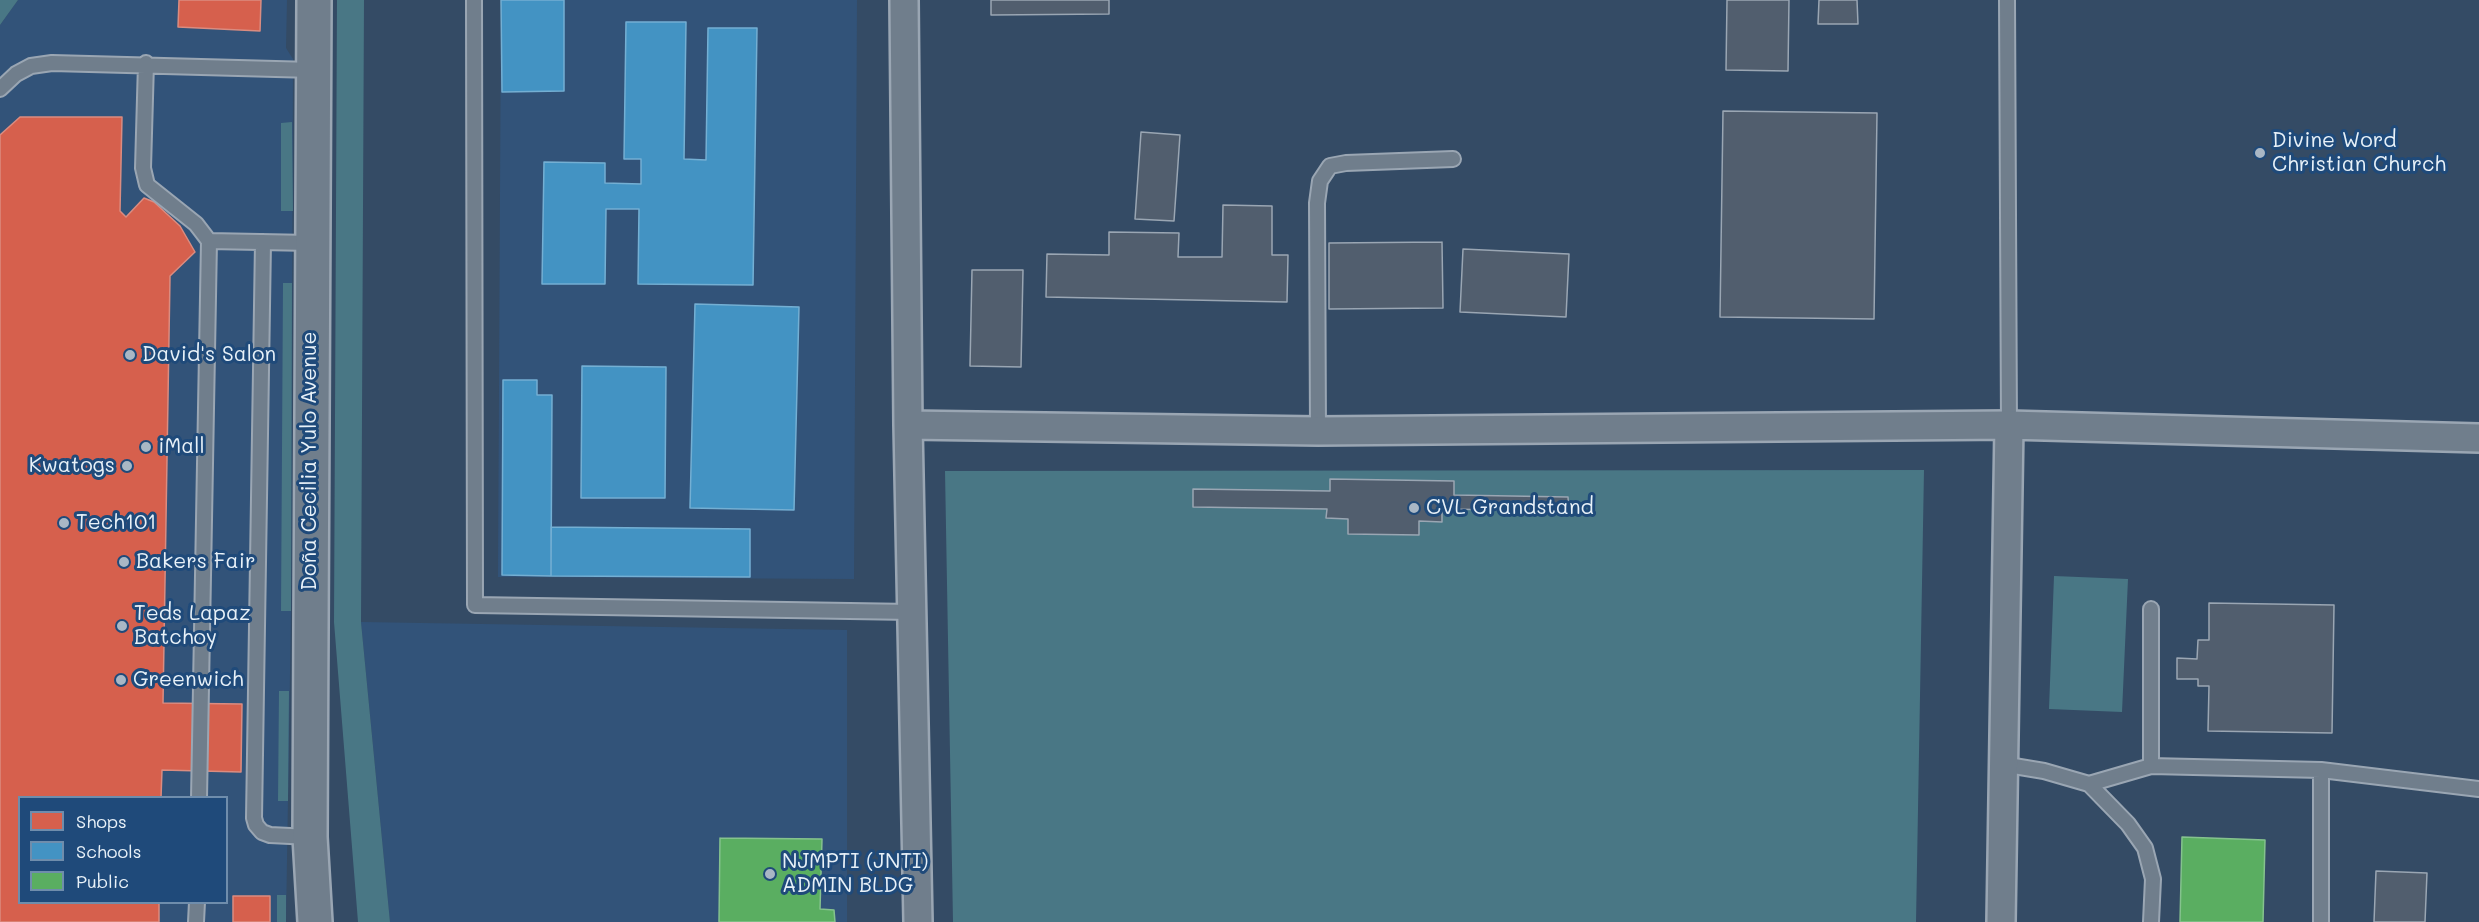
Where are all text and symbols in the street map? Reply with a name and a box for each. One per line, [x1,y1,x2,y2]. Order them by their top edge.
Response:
place label: Divine Word Christian Church [2272,128,2446,178]
marker: Divine Word Christian Church [2253,146,2267,160]
street label: Doña Cecilia Yulo Avenue [297,332,323,590]
place label: David's Salon [142,342,276,368]
marker: David's Salon [123,348,137,362]
place label: iMall [158,434,205,460]
marker: iMall [139,440,153,454]
place label: Kwatogs [29,453,115,479]
marker: Kwatogs [120,459,134,473]
place label: CVL Grandstand [1426,495,1594,521]
marker: CVL Grandstand [1407,501,1421,515]
place label: Tech101 [76,510,157,536]
marker: Tech101 [57,516,71,530]
place label: Bakers Fair [136,549,256,575]
marker: Bakers Fair [117,555,131,569]
place label: Teds Lapaz Batchoy [134,601,251,651]
marker: Teds Lapaz Batchoy [115,619,129,633]
place label: Greenwich [133,667,244,693]
marker: Greenwich [114,673,128,687]
legend [18,796,228,904]
text: Shops [76,809,127,833]
text: Schools [76,839,141,863]
place label: NJMPTI (JNTI) ADMIN BLDG [782,849,928,899]
marker: NJMPTI (JNTI) ADMIN BLDG [763,867,777,881]
text: Public [76,869,129,893]

